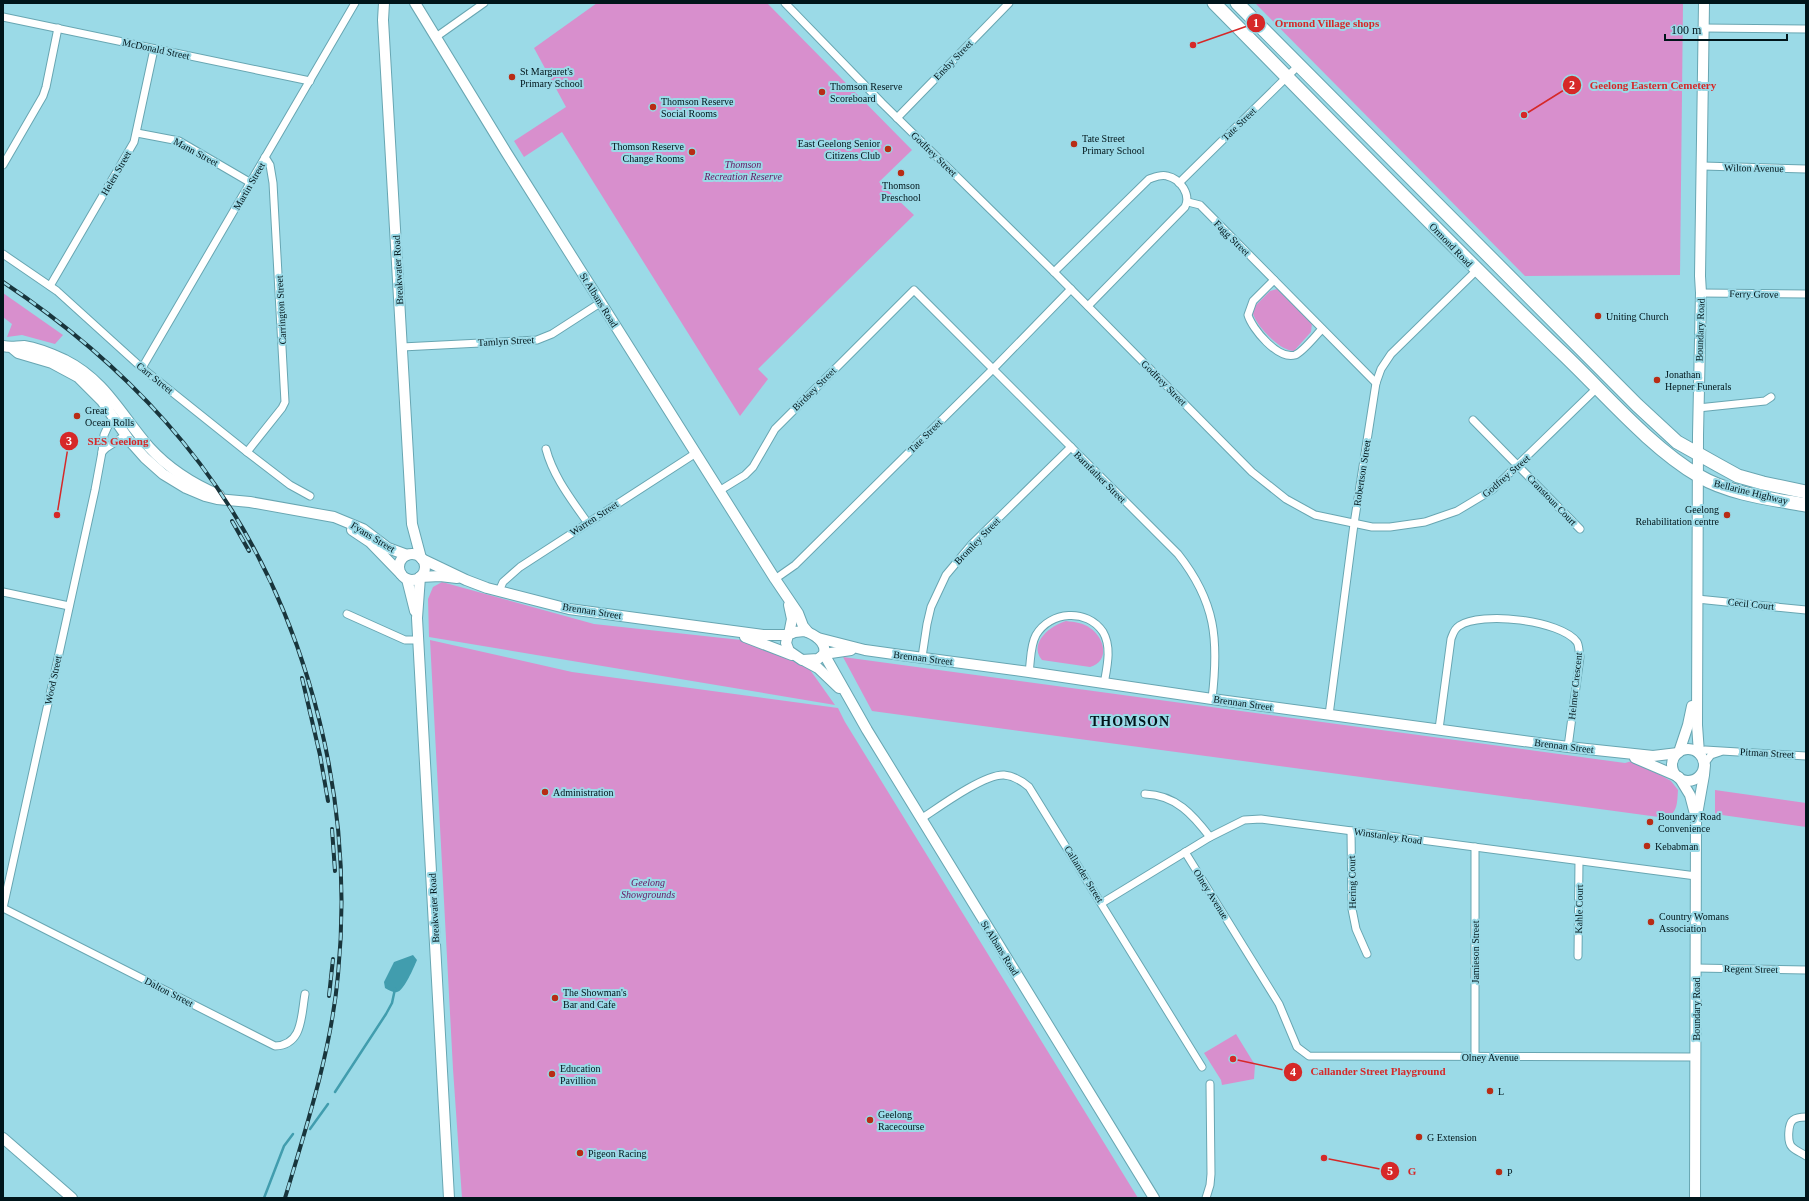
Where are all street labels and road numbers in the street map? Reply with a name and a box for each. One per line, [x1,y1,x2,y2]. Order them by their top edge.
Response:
street label: McDonald Street [121,36,191,62]
street label: Ensby Street [931,38,975,82]
street label: Tate Street [1220,105,1258,143]
street label: Godfrey Street [909,129,959,179]
street label: Mann Street [172,136,220,168]
street label: Helen Street [99,149,133,197]
street label: Martin Street [231,160,267,212]
street label: Wilton Avenue [1724,162,1784,174]
street label: Fagg Street [1212,218,1252,258]
street label: Ormond Road [1427,221,1475,269]
street label: Breakwater Road [391,235,405,305]
street label: St Albans Road [578,271,620,329]
street label: Carrington Street [274,275,288,345]
street label: Ferry Grove [1729,288,1779,300]
street label: Boundary Road [1693,298,1707,362]
street label: Tamlyn Street [478,334,535,348]
street label: Godfrey Street [1139,358,1189,408]
street label: Carr Street [135,360,176,396]
street label: Birdsey Street [790,365,838,413]
street label: Tate Street [906,417,944,455]
street label: Robertson Street [1351,439,1373,507]
street label: Barnfather Street [1072,449,1128,505]
street label: Godfrey Street [1480,452,1532,500]
street label: Cranstoun Court [1525,472,1579,528]
street label: Bellarine Highway [1713,477,1789,507]
street label: Warren Street [568,498,620,538]
street label: Bromley Street [952,515,1002,567]
street label: Fyans Street [349,519,397,555]
street label: Cecil Court [1727,596,1775,612]
street label: Brennan Street [562,601,623,621]
street label: Brennan Street [893,649,954,667]
street label: Helmer Crescent [1566,652,1584,720]
street label: Wood Street [42,654,64,705]
street label: Brennan Street [1213,693,1274,713]
street label: Brennan Street [1534,737,1595,755]
street label: Pitman Street [1740,746,1795,760]
street label: Winstanley Road [1353,826,1423,846]
street label: Callander Street [1062,844,1106,905]
street label: Hering Court [1346,855,1358,909]
street label: Olney Avenue [1191,867,1231,921]
street label: Breakwater Road [427,873,441,943]
street label: Kahle Court [1573,884,1585,934]
street label: St Albans Road [979,919,1021,977]
street label: Jamieson Street [1470,920,1481,984]
street label: Regent Street [1724,963,1778,975]
street label: Dalton Street [143,975,195,1009]
street label: Boundary Road [1691,977,1702,1041]
street label: Olney Avenue [1462,1052,1519,1063]

